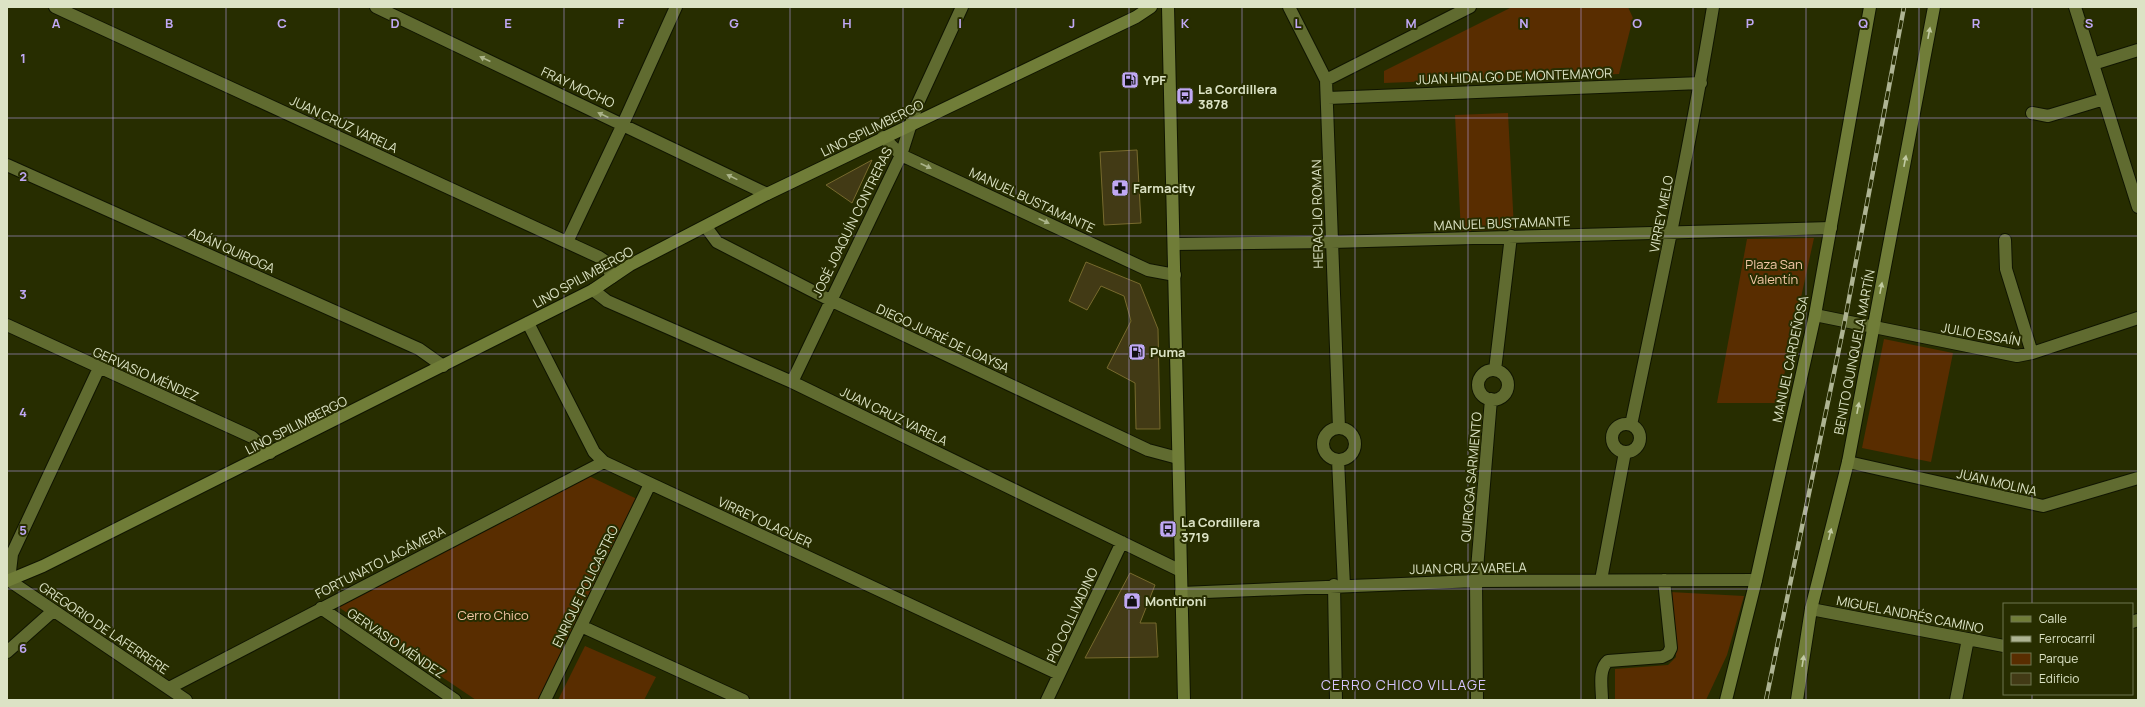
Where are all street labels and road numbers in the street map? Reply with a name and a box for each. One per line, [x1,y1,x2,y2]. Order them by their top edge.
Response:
street label: FRAY MOCHO [538,62,618,112]
street label: JUAN HIDALGO DE MONTEMAYOR [1415,64,1613,88]
street label: JUAN CRUZ VARELA [287,91,401,157]
street label: LINO SPILIMBERGO [818,95,927,161]
street label: JOSÉ JOAQUÍN CONTRERAS [808,144,896,300]
street label: HERACLIO ROMAN [1307,159,1327,269]
street label: MANUEL BUSTAMANTE [966,163,1098,237]
street label: VIRREY MELO [1645,173,1677,254]
street label: MANUEL BUSTAMANTE [1433,212,1571,234]
street label: ADÁN QUIROGA [186,223,278,277]
street label: LINO SPILIMBERGO [530,242,637,312]
street label: BENITO QUINQUELA MARTÍN [1829,268,1879,436]
street label: MANUEL CARDEÑOSA [1768,294,1812,424]
street label: DIEGO JUFRÉ DE LOAYSA [874,299,1012,377]
street label: JULIO ESSAÍN [1940,318,2022,350]
street label: GERVASIO MÉNDEZ [90,343,202,405]
street label: JUAN CRUZ VARELA [837,382,951,450]
street label: LINO SPILIMBERGO [242,391,351,458]
street label: QUIROGA SARMIENTO [1456,410,1486,543]
street label: JUAN MOLINA [1955,464,2039,500]
street label: VIRREY OLAGUER [715,492,815,552]
street label: FORTUNATO LACÁMERA [312,521,448,603]
street label: ENRIQUE POLICASTRO [548,522,623,650]
street label: JUAN CRUZ VARELA [1409,558,1527,578]
street label: PÍO COLLIVADINO [1042,564,1102,666]
street label: GREGORIO DE LAFERRERE [35,578,173,678]
street label: MIGUEL ANDRÉS CAMINO [1835,591,1986,637]
street label: GERVASIO MÉNDEZ [344,604,448,682]

